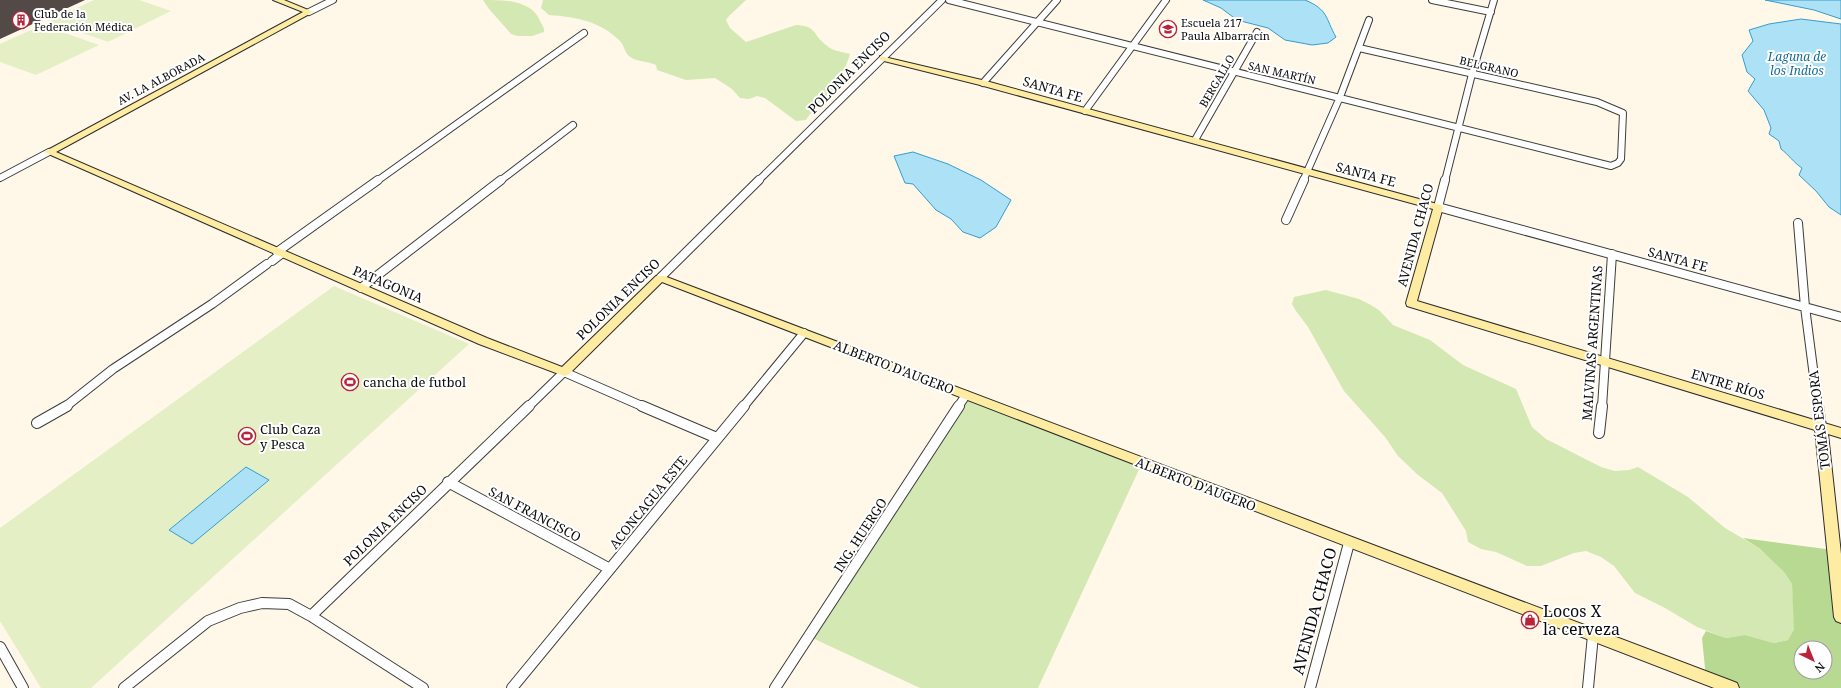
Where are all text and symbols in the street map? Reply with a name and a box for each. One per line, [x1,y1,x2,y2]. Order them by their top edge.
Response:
place label: Club de la Federación Médica [34,6,133,34]
building icon: Club de la Federación Médica [11,10,31,30]
place label: Escuela 217 Paula Albarracín [1181,15,1270,43]
school or university icon: Escuela 217 Paula Albarracín [1158,19,1178,39]
street label: POLONIA ENCISO [804,27,894,117]
water label: Laguna de los Indios [1767,48,1826,79]
street label: AV. LA ALBORADA [115,49,207,108]
street label: BERGALLO [1195,52,1238,110]
street label: BELGRANO [1458,52,1520,81]
street label: SAN MARTÍN [1247,57,1318,88]
street label: SANTA FE [1021,72,1085,106]
street label: SANTA FE [1334,157,1398,191]
street label: AVENIDA CHACO [1393,181,1437,289]
street label: SANTA FE [1646,242,1710,276]
street label: POLONIA ENCISO [572,254,664,344]
street label: PATAGONIA [350,261,427,307]
street label: MALVINAS ARGENTINAS [1578,265,1606,421]
street label: ALBERTO D'AUGERO [831,336,957,398]
street label: ENTRE RÍOS [1689,364,1767,404]
street label: TOMÁS ESPORA [1804,369,1834,470]
sports icon: cancha de futbol [340,372,360,392]
place label: cancha de futbol [363,373,466,391]
place label: Club Caza y Pesca [260,420,321,453]
sports icon: Club Caza y Pesca [237,426,257,446]
street label: ACONCAGUA ESTE [605,452,691,552]
street label: ALBERTO D'AUGERO [1133,453,1259,515]
street label: POLONIA ENCISO [339,480,431,570]
street label: SAN FRANCISCO [486,482,584,546]
street label: ING. HUERGO [829,494,891,576]
street label: AVENIDA CHACO [1286,545,1342,677]
place label: Locos X la cerveza [1543,600,1620,640]
shop icon: Locos X la cerveza [1520,610,1540,630]
north arrow [1793,640,1833,680]
text: N [1812,659,1828,676]

